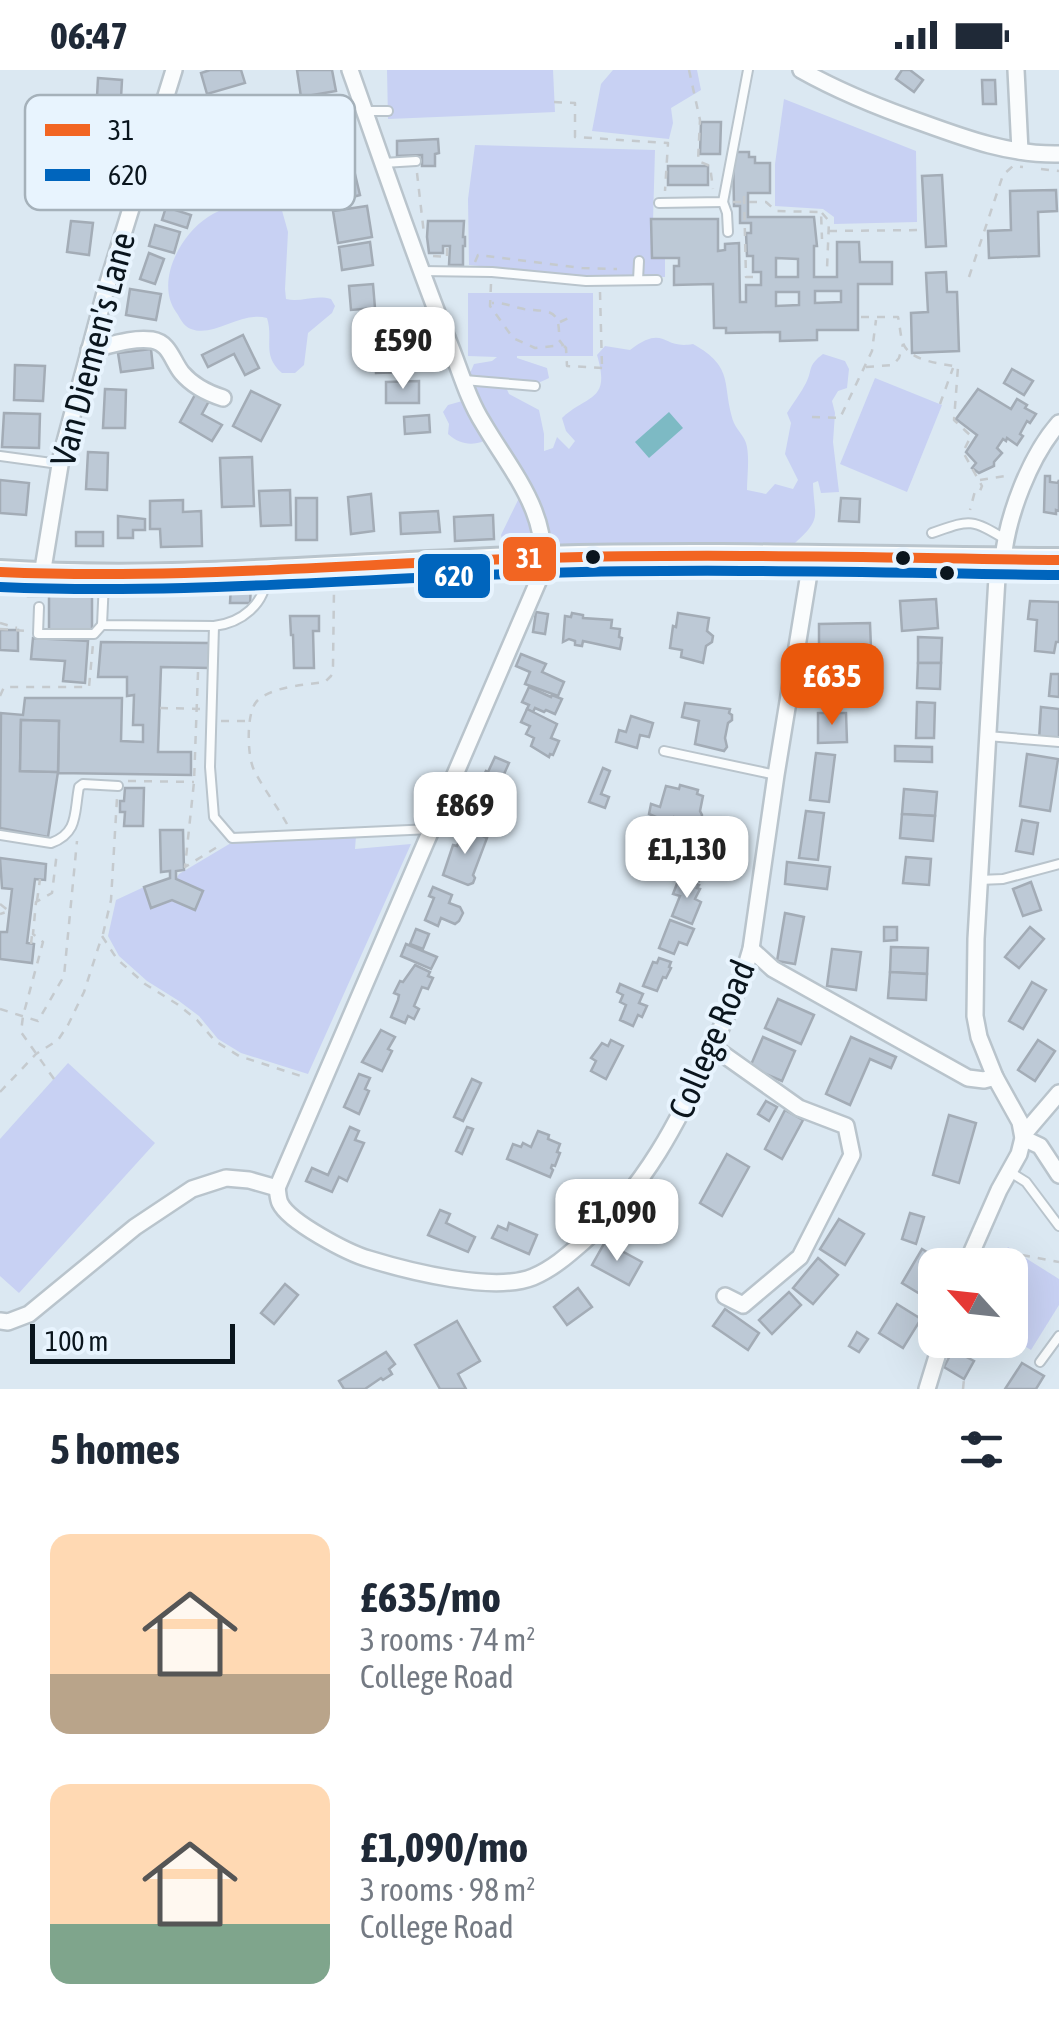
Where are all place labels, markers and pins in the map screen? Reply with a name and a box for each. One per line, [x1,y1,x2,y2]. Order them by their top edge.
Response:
pin: £590 [344,307,462,392]
unlabelled marker [583,547,603,567]
unlabelled marker [893,548,913,568]
unlabelled marker [937,563,957,583]
pin: £635 [773,643,891,728]
pin: £869 [406,772,524,857]
pin: £1,130 [606,816,768,901]
pin: £1,090 [536,1179,698,1264]

